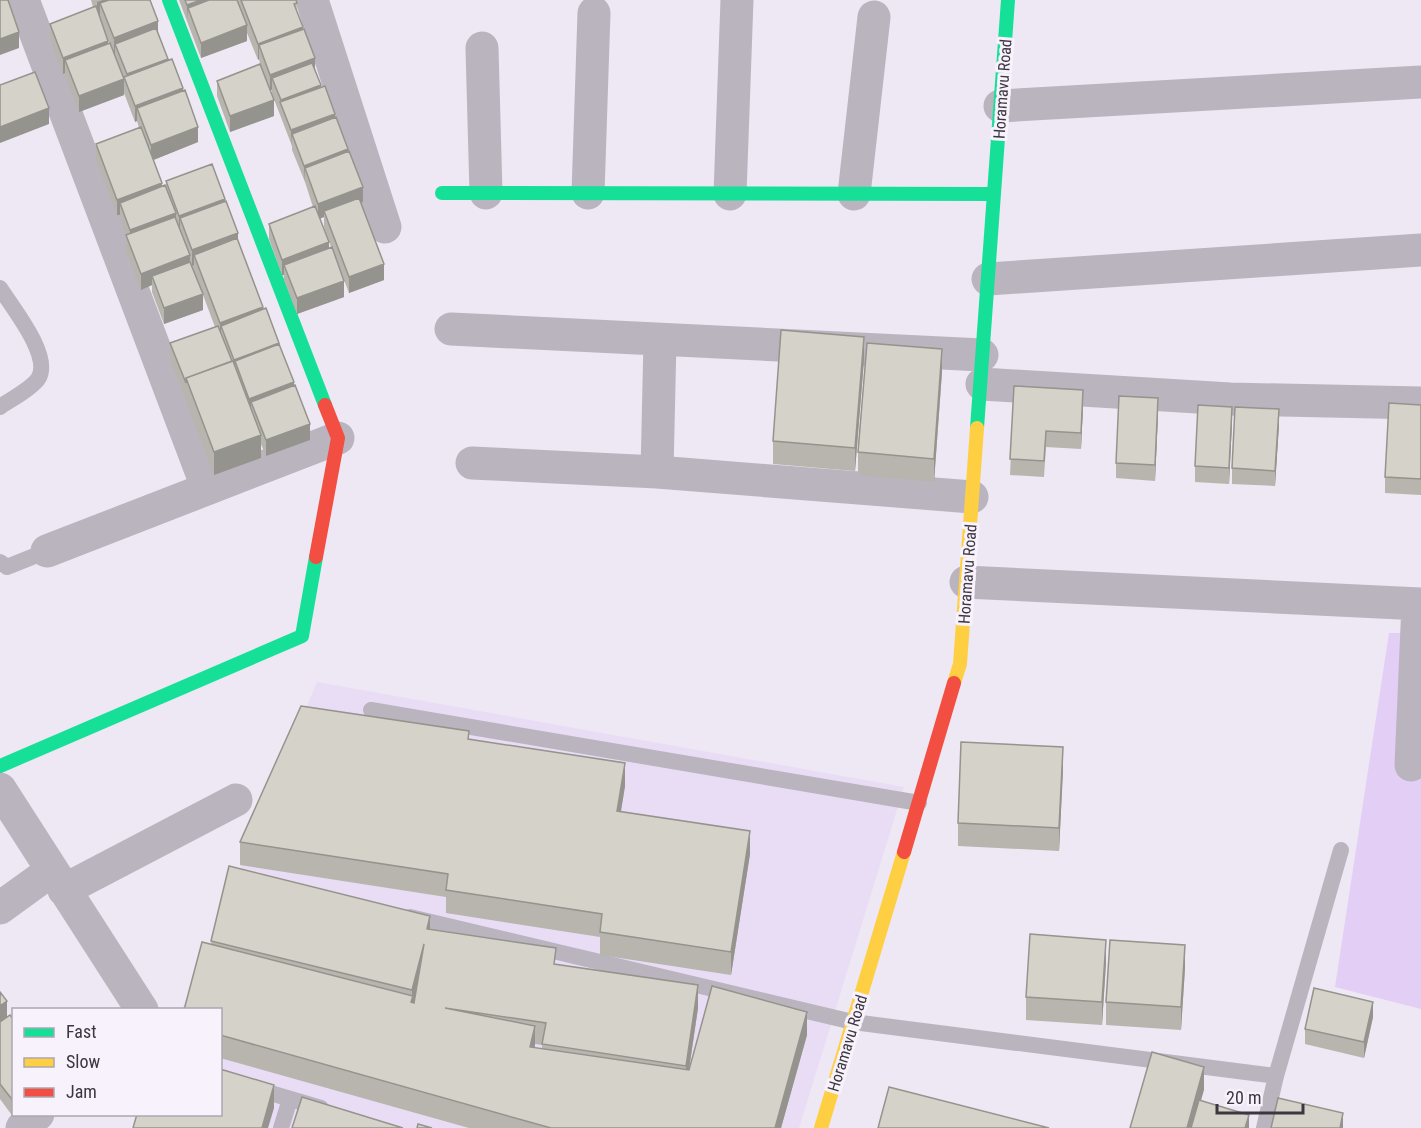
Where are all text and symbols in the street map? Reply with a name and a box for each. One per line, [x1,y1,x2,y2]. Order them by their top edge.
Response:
street label: Horamavu Road [990,38,1015,140]
street label: Horamavu Road [955,523,980,625]
street label: Horamavu Road [824,992,871,1094]
legend [12,1008,222,1116]
text: Fast [66,1021,97,1042]
text: Slow [66,1051,101,1072]
scale bar [1217,1077,1302,1115]
text: Jam [66,1081,97,1102]
text: 20 m [1226,1087,1261,1108]

